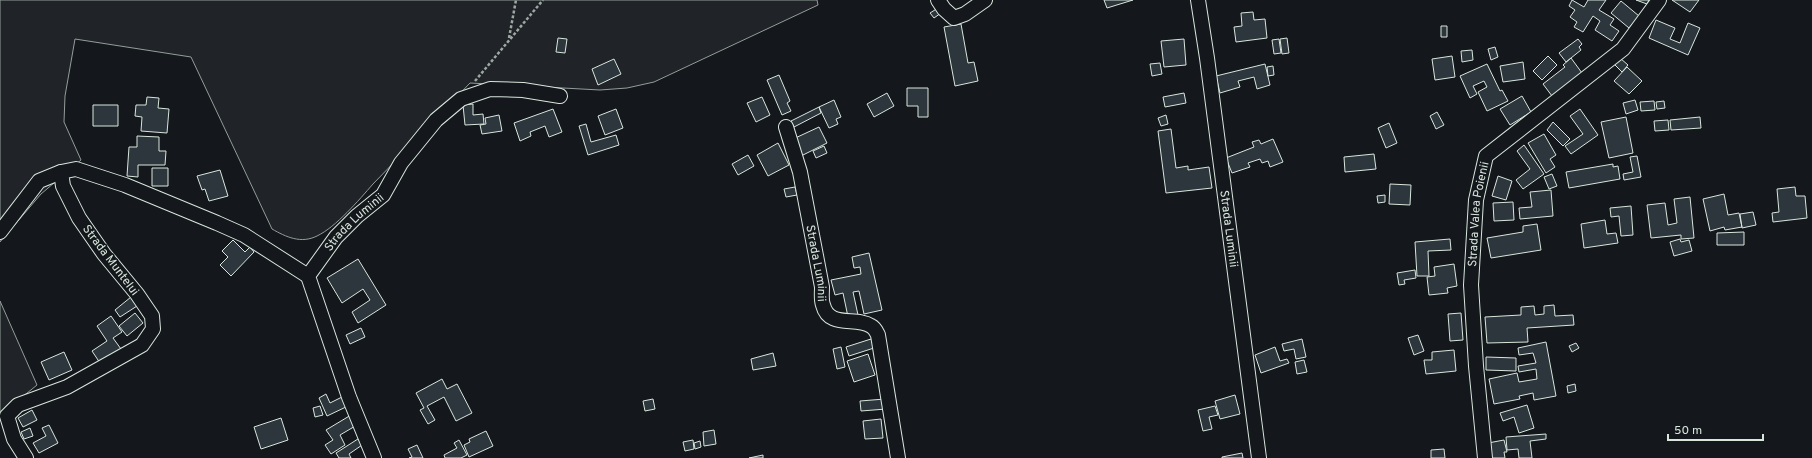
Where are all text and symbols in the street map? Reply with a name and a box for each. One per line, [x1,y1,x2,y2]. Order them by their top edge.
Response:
street label: Strada Valea Poienii [1465,160,1494,267]
street label: Strada Luminii [1215,189,1241,269]
street label: Strada Luminii [321,190,388,255]
street label: Strada Muntelui [78,222,142,299]
street label: Strada Luminii [801,224,829,302]
scale bar [1668,416,1763,442]
text: 50 m [1674,423,1702,439]

